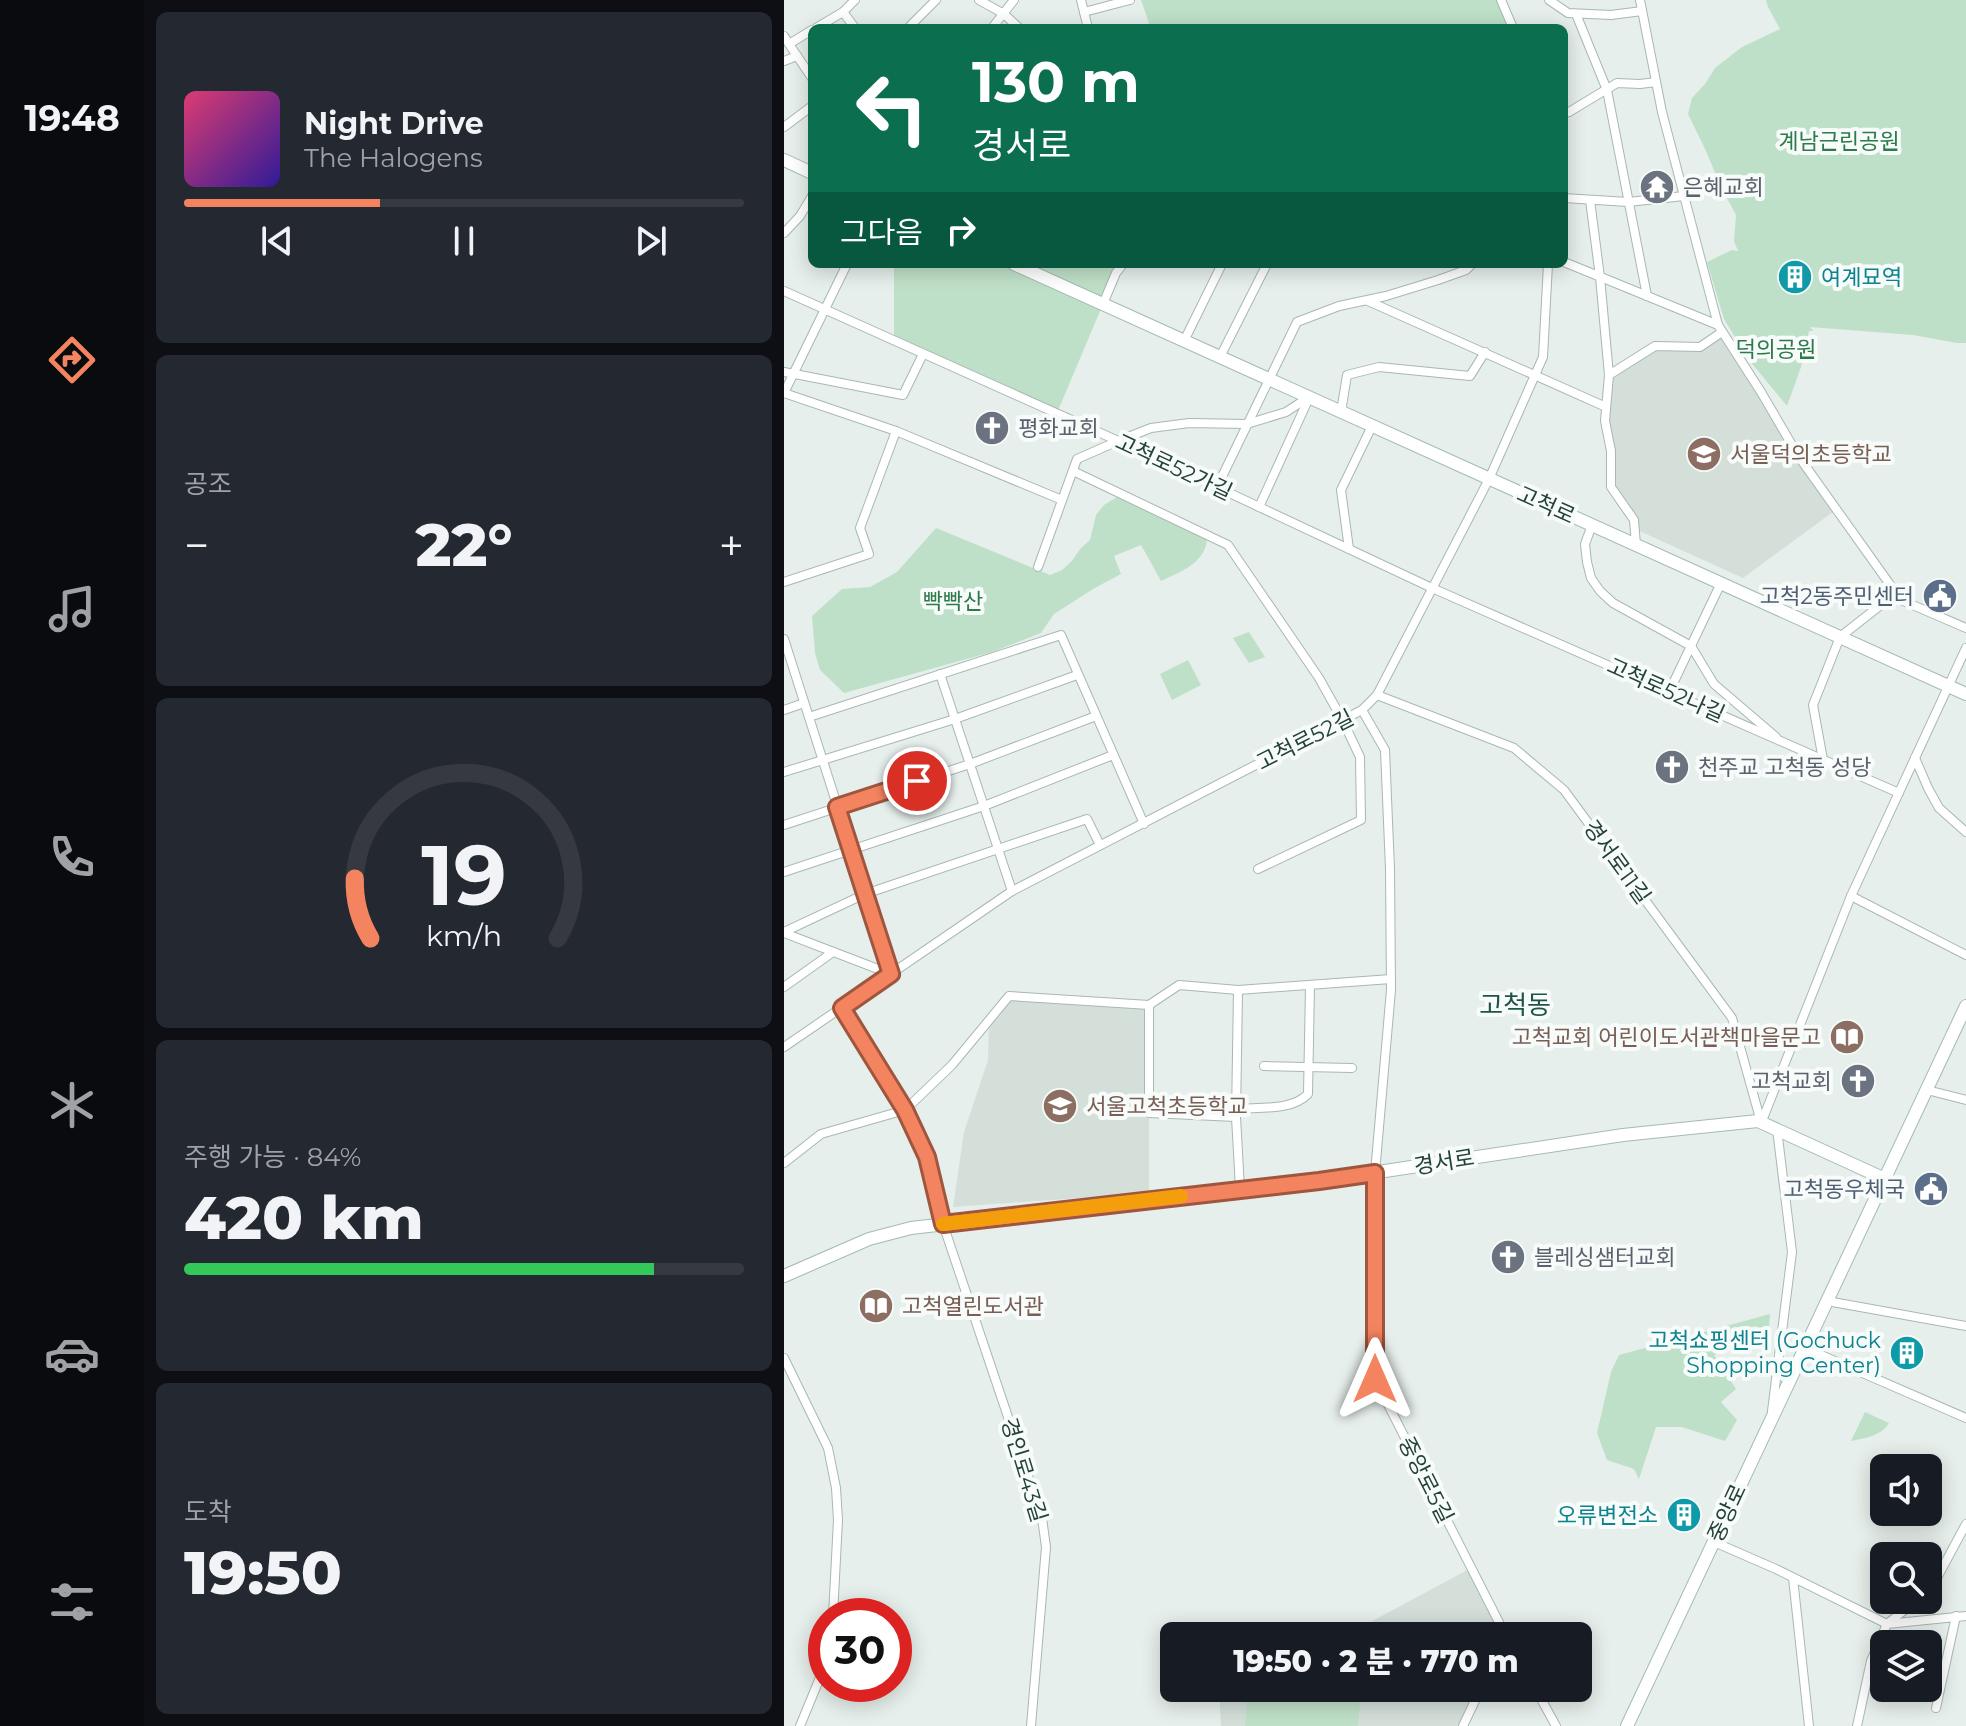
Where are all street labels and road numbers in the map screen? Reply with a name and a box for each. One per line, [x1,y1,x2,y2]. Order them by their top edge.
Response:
street label: 고척로52가길 [1111,428,1237,506]
street label: 고척로 [1513,480,1579,530]
street label: 고척로52나길 [1603,652,1729,728]
street label: 고척로52길 [1252,704,1358,776]
street label: 경서로11길 [1578,815,1656,909]
street label: 경서로 [1412,1144,1476,1180]
street label: 경인로43길 [995,1415,1053,1525]
street label: 중앙로5길 [1393,1432,1459,1528]
street label: 중앙로 [1702,1480,1752,1546]

